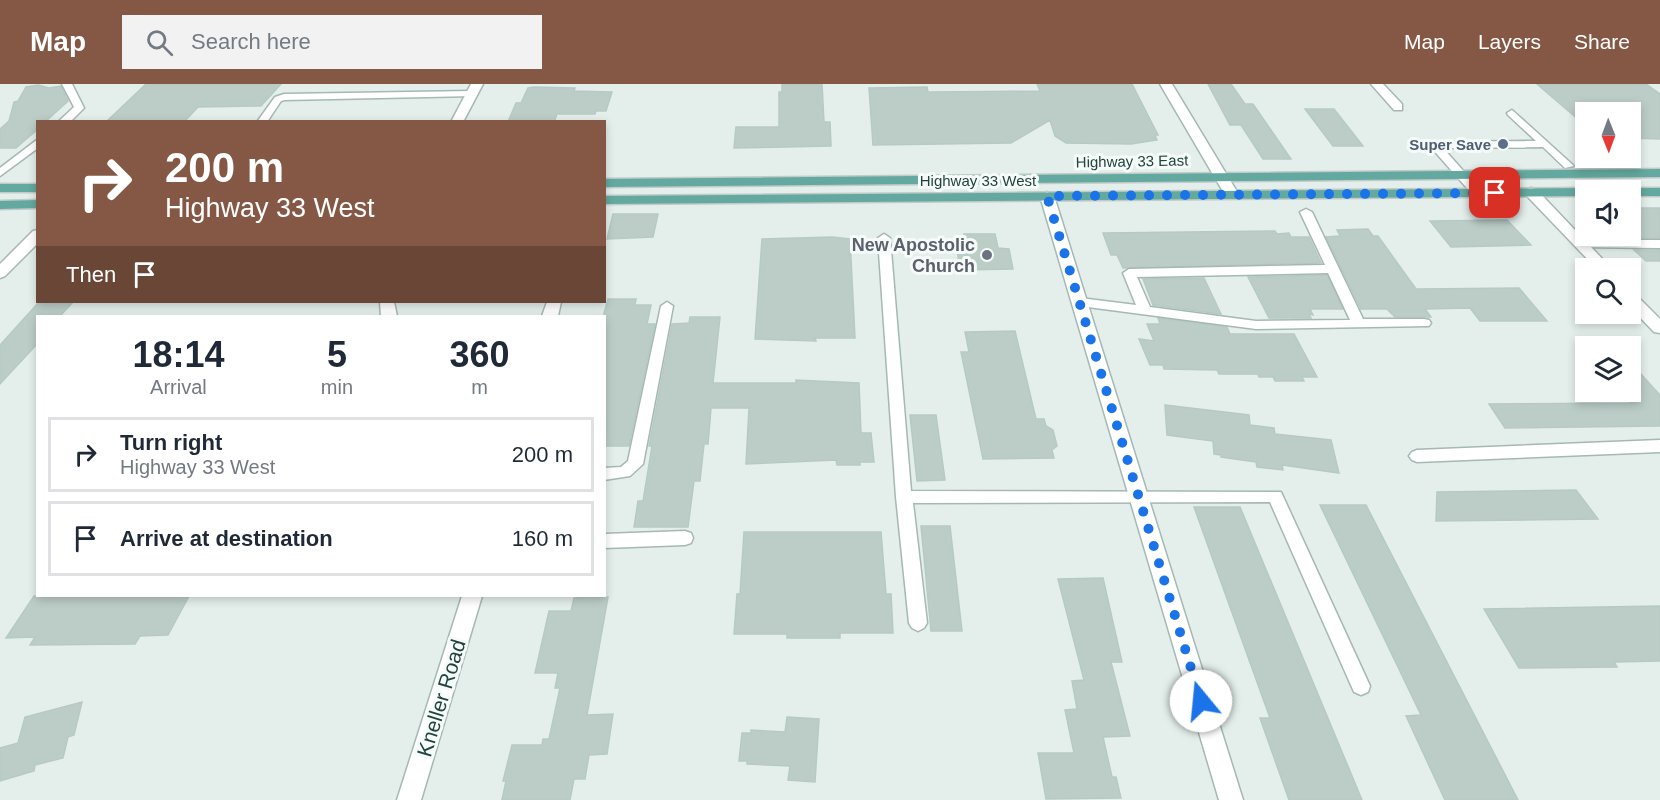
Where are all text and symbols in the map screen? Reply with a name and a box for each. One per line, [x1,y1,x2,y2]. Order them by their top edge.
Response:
search box [122,15,542,69]
text: Map [30,26,86,57]
icon: search [143,26,176,59]
text: Search here [191,29,311,54]
text: Map [1404,30,1445,53]
text: Layers [1478,30,1541,53]
text: Share [1574,30,1630,53]
north arrow [1575,102,1641,168]
map controls [1575,102,1641,402]
place label: Super Save [1409,136,1491,153]
marker: Super Save [1496,137,1510,151]
icon: right [66,144,144,222]
text: 200 m [165,144,284,191]
street label: Highway 33 East [1076,152,1189,170]
pin [1469,167,1520,218]
street label: Highway 33 West [920,172,1037,189]
icon: arrive [1478,176,1511,209]
button: sound [1575,180,1641,246]
text: Highway 33 West [165,193,375,223]
place label: New Apostolic Church [852,235,975,276]
marker: New Apostolic Church [980,248,994,262]
icon: arrive [128,258,161,291]
button: search [1575,258,1641,324]
text: Then [66,262,116,287]
text: 18:14 [132,334,224,375]
text: 5 [327,334,347,375]
text: 360 [449,334,510,375]
button: layers [1575,336,1641,402]
text: Arrival [150,376,207,398]
text: min [321,376,353,398]
text: m [471,376,488,398]
text: Turn right [120,430,222,455]
icon: right [69,438,102,471]
text: 200 m [512,442,573,467]
text: Highway 33 West [120,456,275,478]
icon: arrive [69,522,102,555]
text: Arrive at destination [120,526,333,551]
text: 160 m [512,526,573,551]
street label: Kneller Road [412,637,470,759]
position arrow [1169,669,1233,733]

